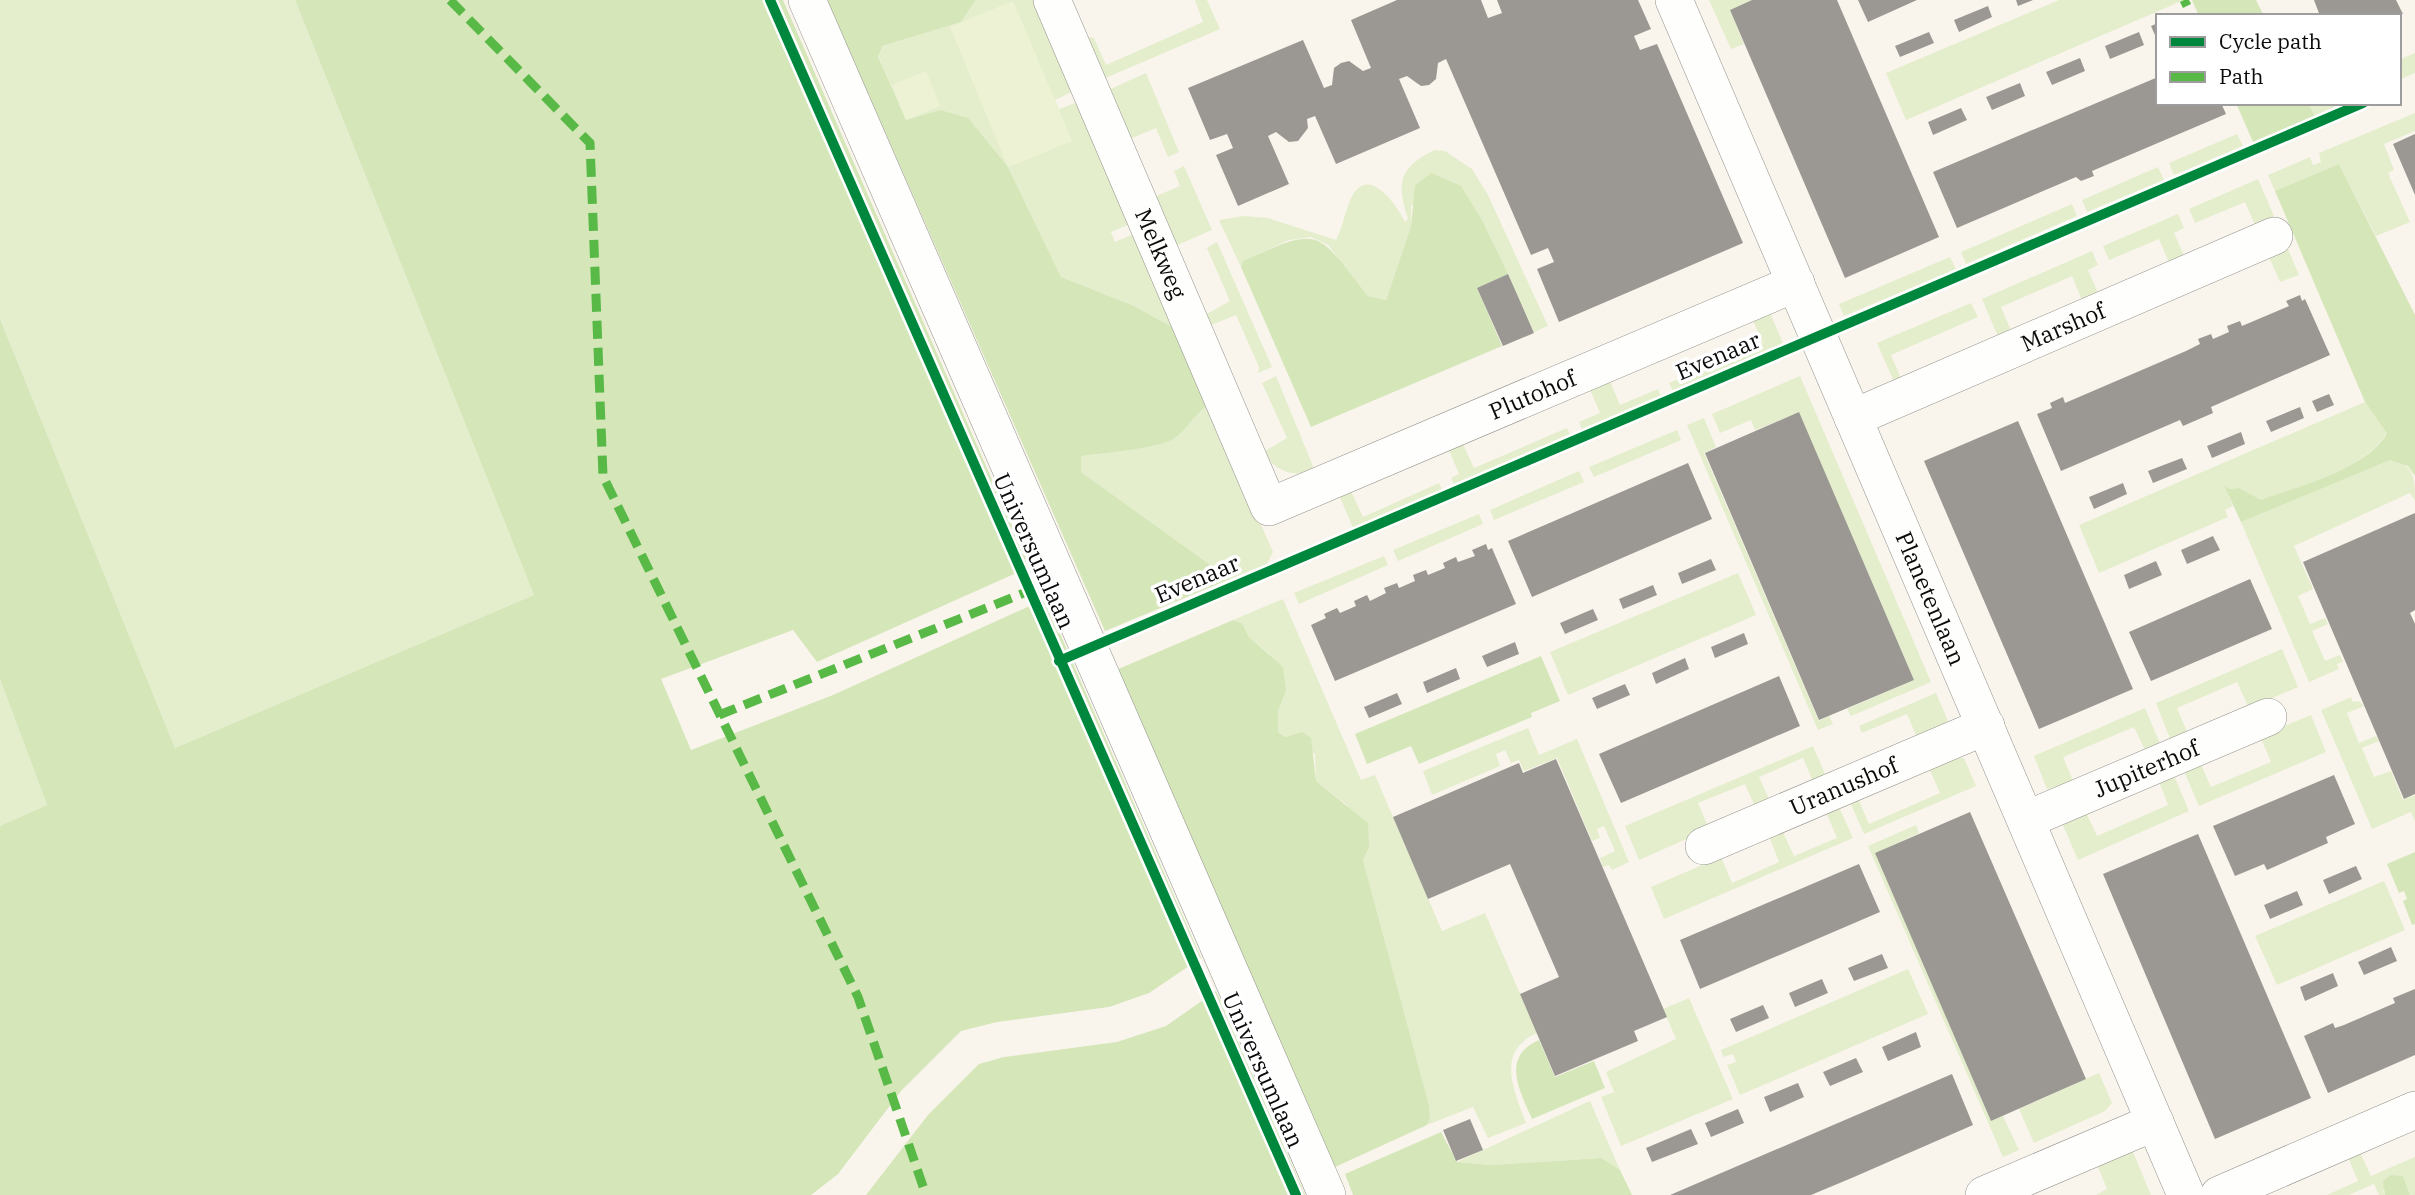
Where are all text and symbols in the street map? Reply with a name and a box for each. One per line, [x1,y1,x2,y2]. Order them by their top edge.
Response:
legend [2156,14,2401,105]
text: Cycle path [2219,27,2322,55]
text: Path [2219,62,2264,90]
street label: Melkweg [1129,204,1194,303]
street label: Marshof [2016,294,2112,358]
street label: Evenaar [1671,324,1764,386]
street label: Plutohof [1484,361,1582,426]
street label: Universumlaan [987,468,1083,633]
street label: Planetenlaan [1889,526,1973,670]
street label: Evenaar [1150,547,1243,609]
street label: Jupiterhof [2089,731,2205,803]
street label: Uranushof [1785,748,1904,822]
street label: Universumlaan [1216,987,1312,1152]

